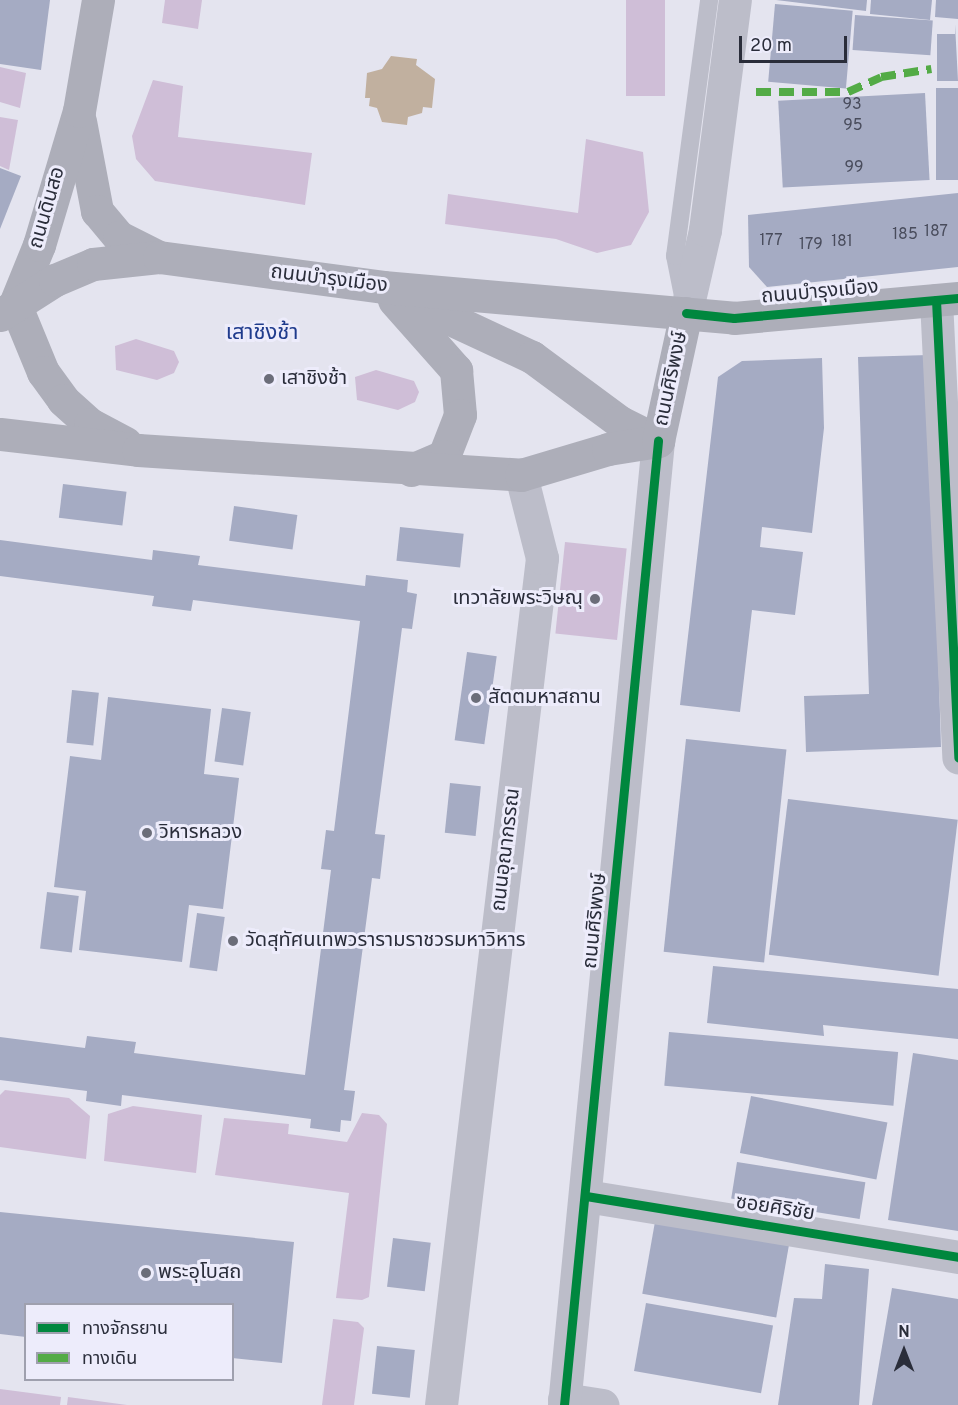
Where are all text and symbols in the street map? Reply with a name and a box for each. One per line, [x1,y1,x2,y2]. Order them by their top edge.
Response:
scale bar [742,24,850,62]
text: 20 m [750,35,792,58]
house number: 93 [842,95,862,115]
house number: 95 [843,116,863,136]
house number: 99 [844,158,864,178]
street label: ถนนดินสอ [25,164,71,252]
house number: 187 [924,222,948,242]
house number: 185 [892,225,918,245]
house number: 177 [759,231,783,251]
house number: 181 [831,232,853,252]
house number: 179 [799,235,823,255]
street label: ถนนบำรุงเมือง [269,261,389,299]
street label: ถนนบำรุงเมือง [760,276,880,310]
district label: เสาชิงช้า [226,321,298,347]
street label: ถนนศิริพงษ์ [650,329,694,429]
place label: เสาชิงช้า [281,367,347,391]
marker: เสาชิงช้า [262,372,276,386]
place label: เทวาลัยพระวิษณุ [452,587,583,611]
marker: เทวาลัยพระวิษณุ [588,592,602,606]
place label: สัตตมหาสถาน [488,686,601,710]
marker: สัตตมหาสถาน [469,691,483,705]
street label: ถนนอุณากรรณ [488,787,526,913]
place label: วิหารหลวง [159,821,242,845]
marker: วิหารหลวง [140,826,154,840]
street label: ถนนศิริพงษ์ [579,872,613,970]
place label: วัดสุทัศนเทพวรารามราชวรมหาวิหาร [245,929,526,953]
marker: วัดสุทัศนเทพวรารามราชวรมหาวิหาร [226,934,240,948]
street label: ซอยศิริชัย [734,1191,816,1227]
place label: พระอุโบสถ [158,1261,241,1285]
marker: พระอุโบสถ [139,1266,153,1280]
legend [24,1303,234,1381]
text: ทางจักรยาน [82,1318,168,1341]
north arrow [874,1321,934,1381]
text: N [898,1323,910,1343]
text: ทางเดิน [82,1348,137,1371]

